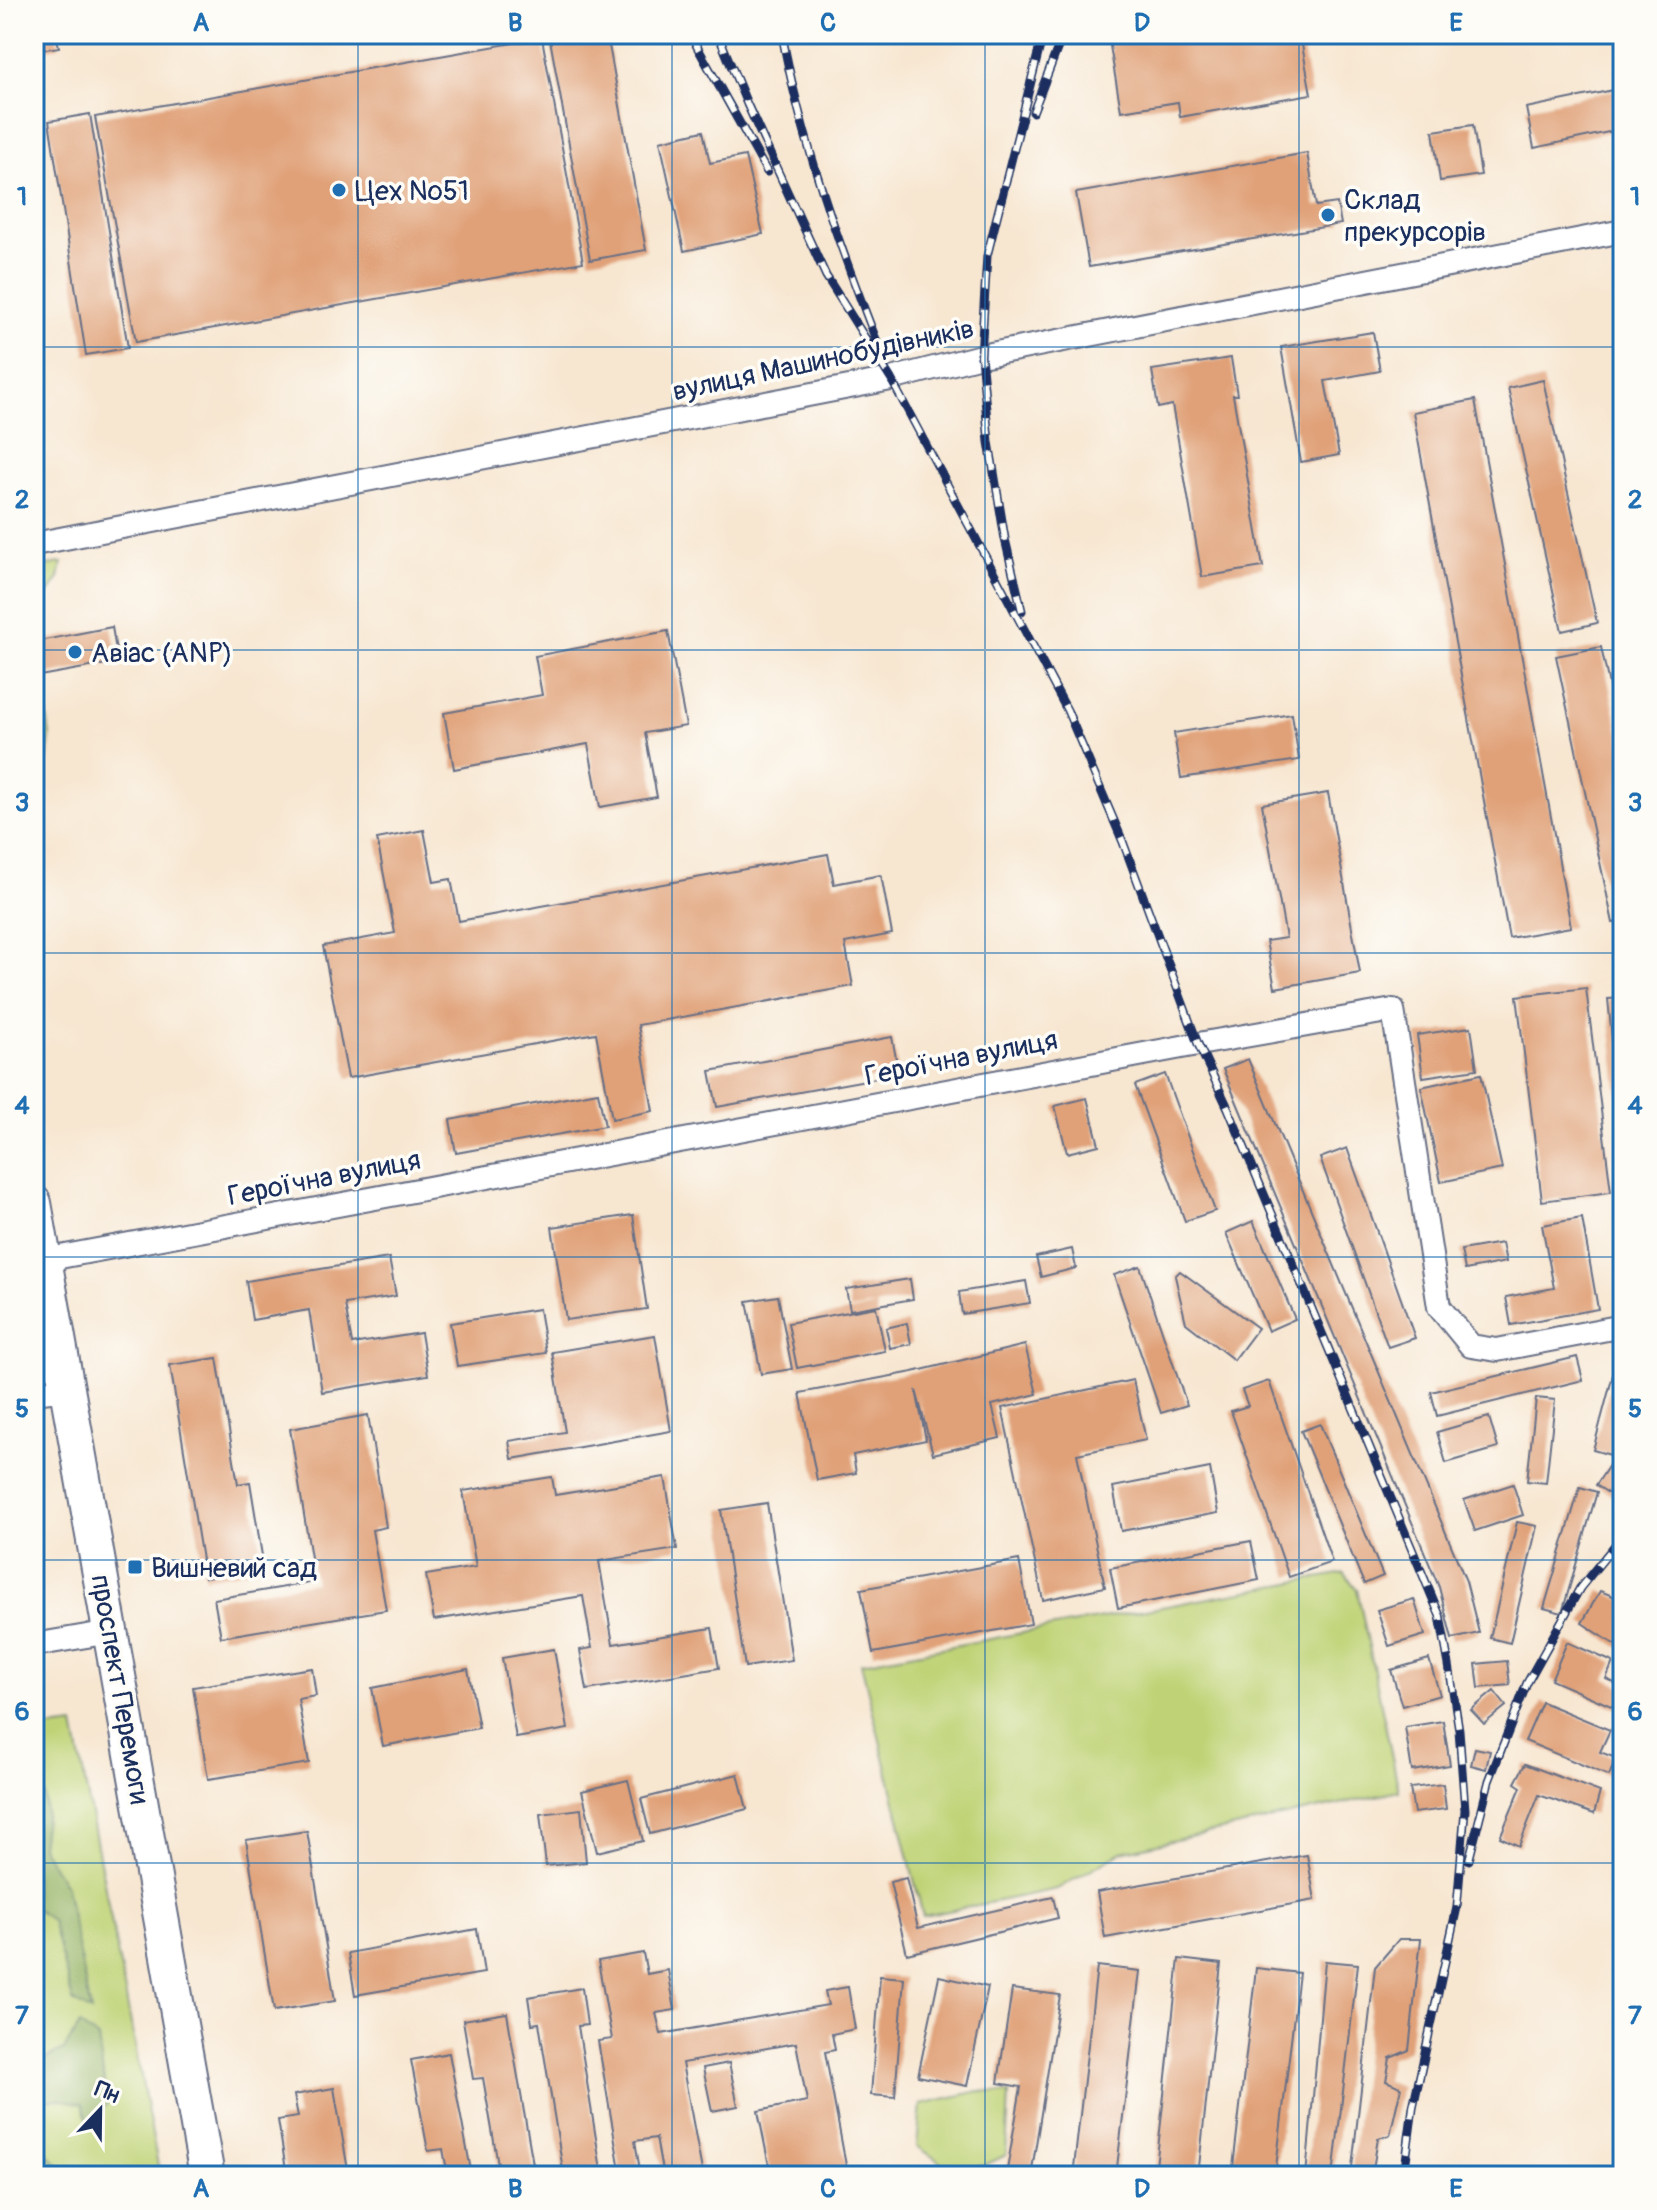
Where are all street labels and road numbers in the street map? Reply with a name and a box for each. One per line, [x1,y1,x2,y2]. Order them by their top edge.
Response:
street label: вулиця Машинобудівників [669,311,977,410]
street label: Героїчна вулиця [862,1023,1061,1094]
street label: Героїчна вулиця [225,1143,424,1214]
street label: проспект Перемоги [82,1572,157,1807]

